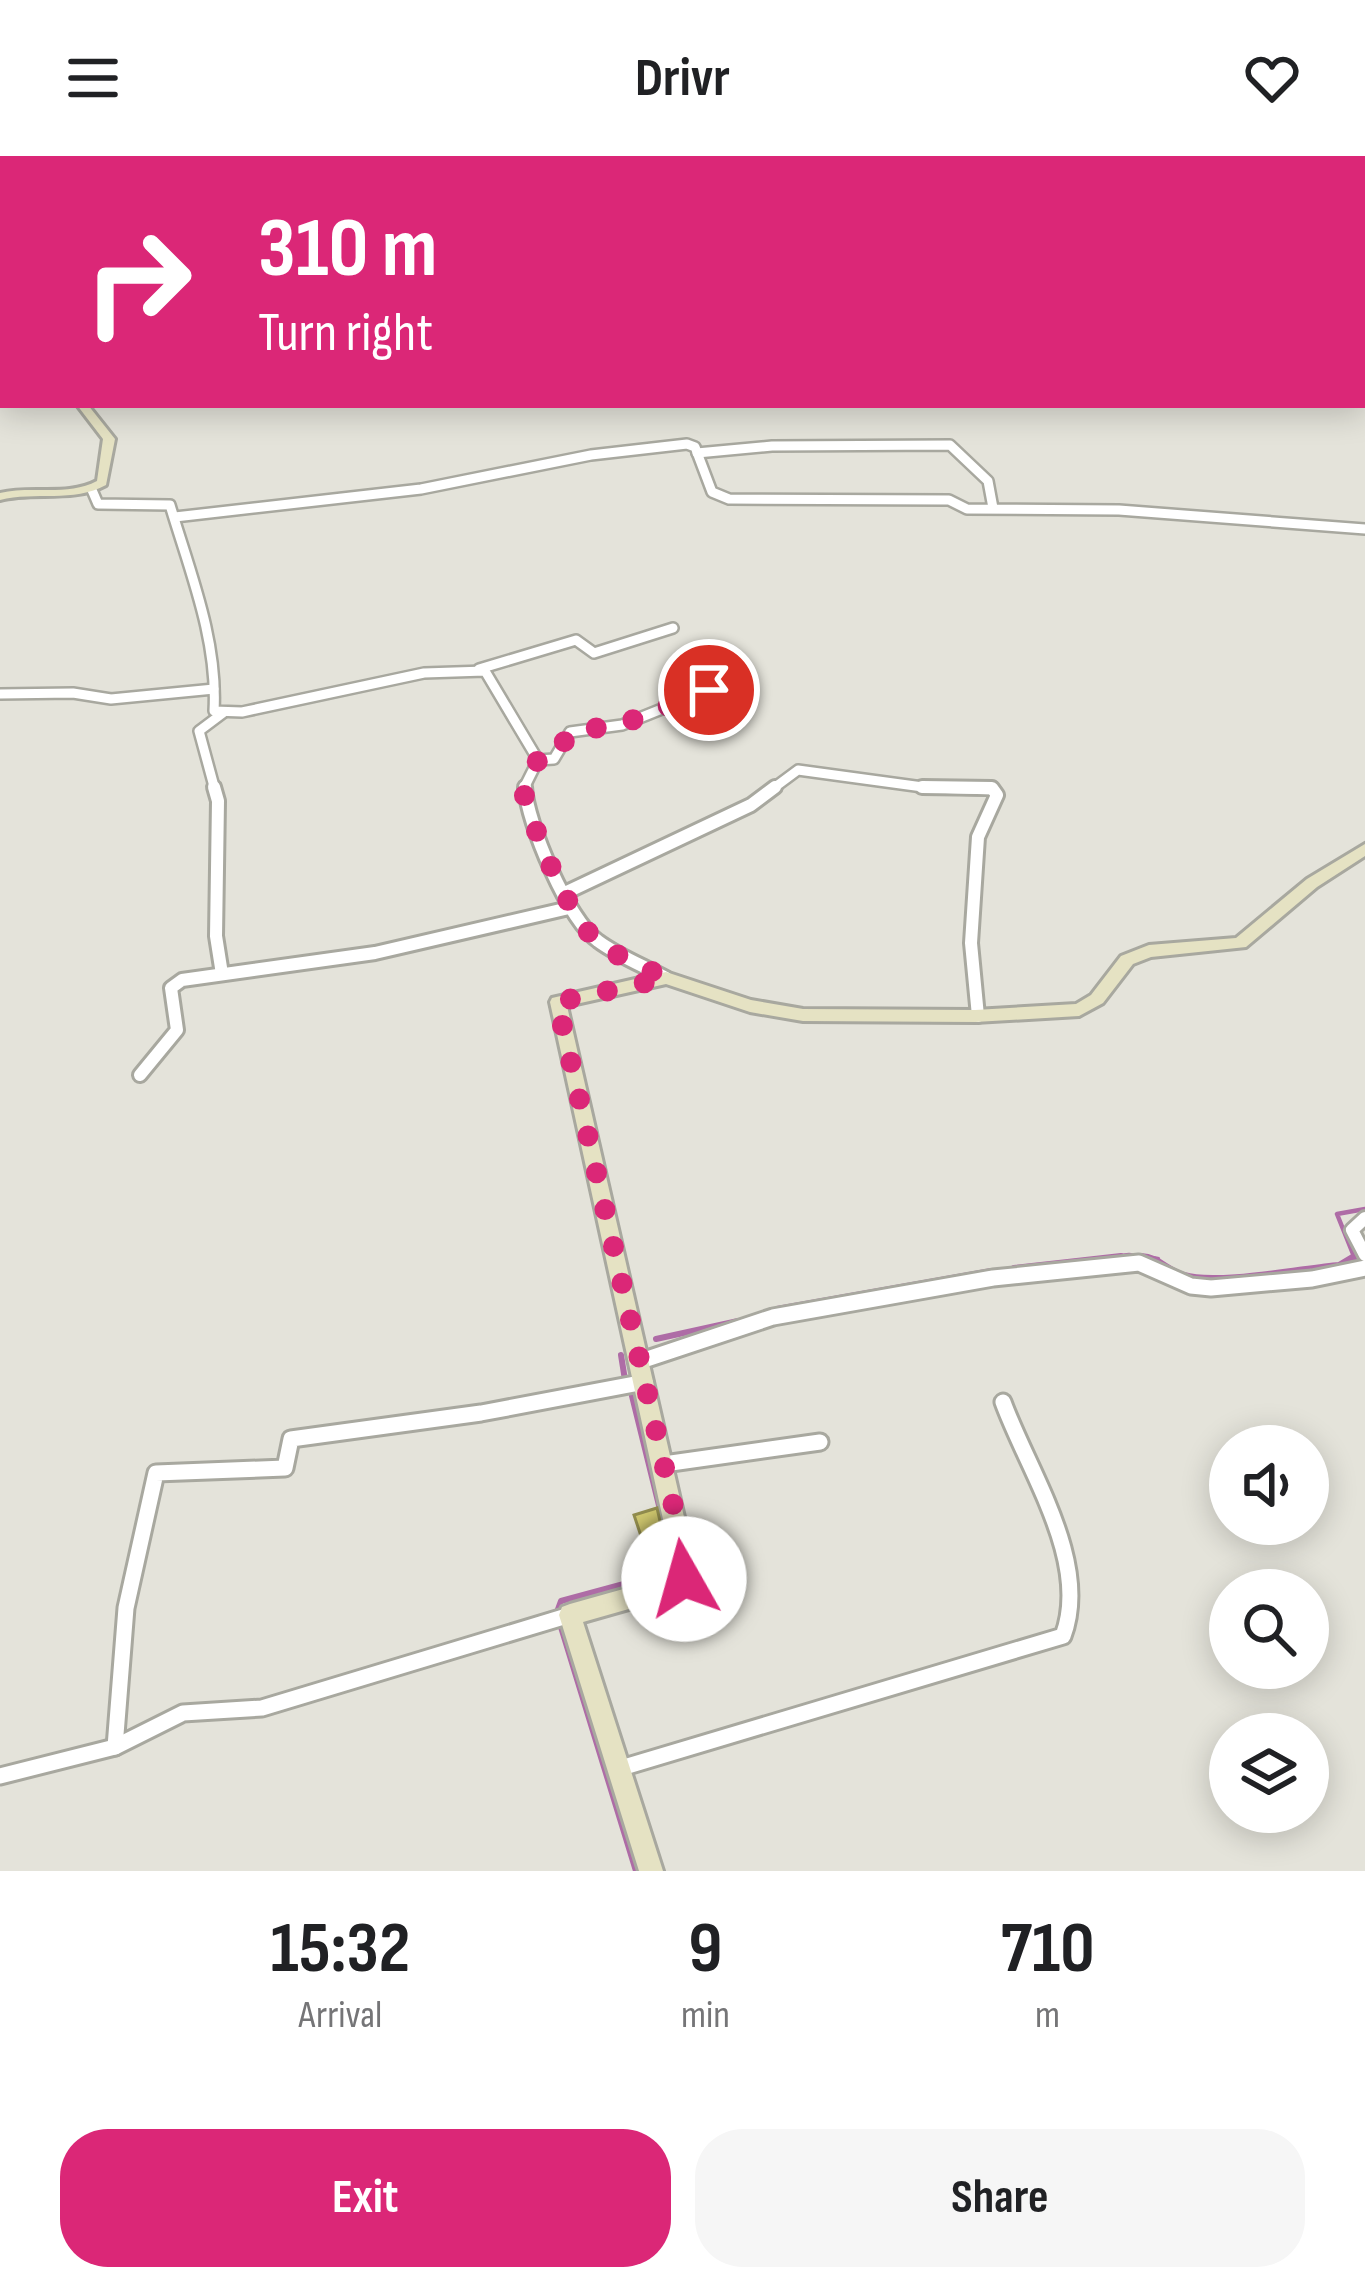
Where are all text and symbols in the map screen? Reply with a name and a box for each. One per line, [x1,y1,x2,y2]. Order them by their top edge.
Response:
icon: menu [60,45,126,111]
icon: heart [1239,45,1305,111]
text: Drivr [635,46,730,111]
text: 310 m [258,199,437,300]
icon: right [60,204,216,360]
text: Turn right [258,301,433,366]
pin [658,639,760,741]
icon: arrive [676,657,742,723]
map controls [1209,1425,1329,1833]
button: sound [1209,1425,1329,1545]
position arrow [621,1516,747,1642]
button: search [1209,1569,1329,1689]
button: layers [1209,1713,1329,1833]
text: 15:32 [271,1906,410,1993]
text: 9 [688,1906,722,1993]
text: 710 [1000,1906,1094,1993]
text: Arrival [299,1992,382,2039]
text: min [681,1992,730,2039]
text: m [1035,1992,1060,2039]
button: Exit [60,2129,671,2267]
button: Share [695,2129,1305,2267]

